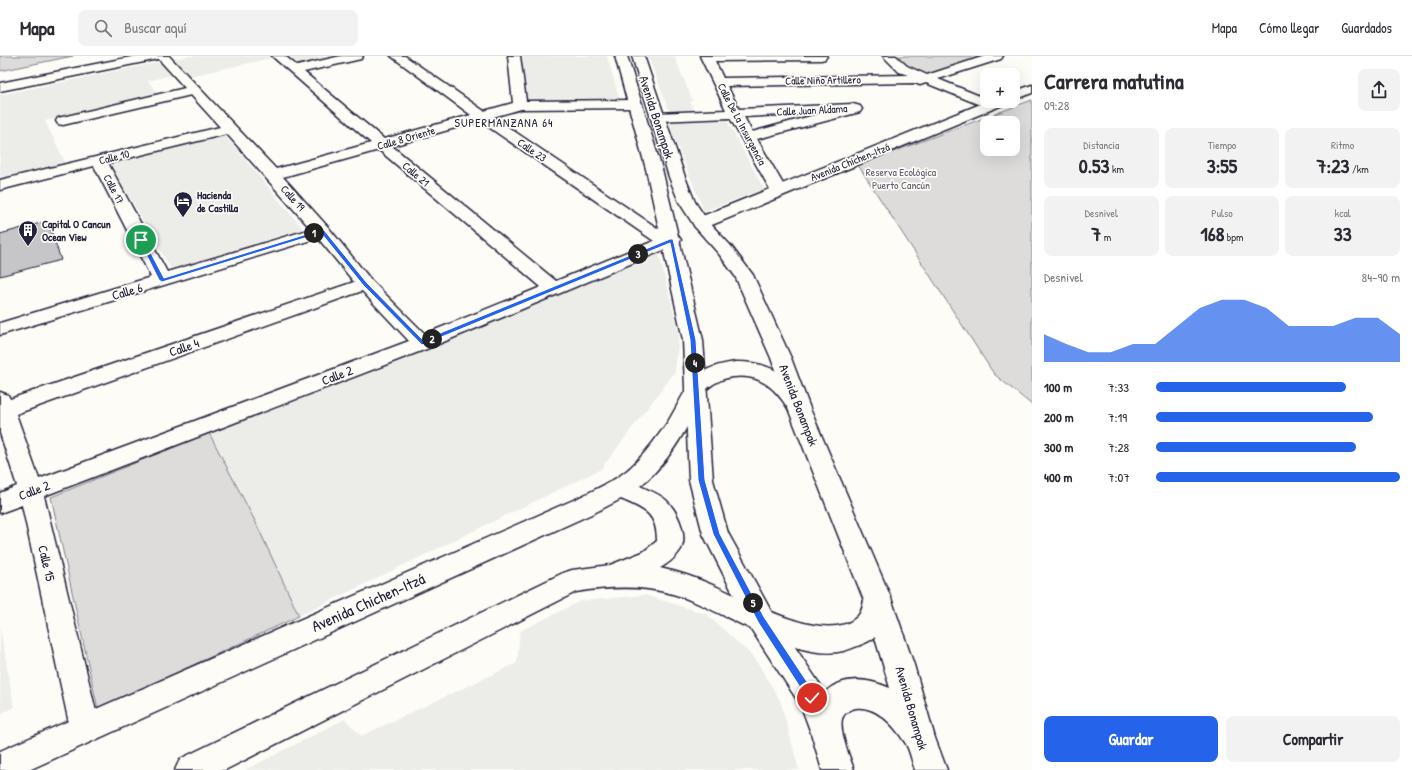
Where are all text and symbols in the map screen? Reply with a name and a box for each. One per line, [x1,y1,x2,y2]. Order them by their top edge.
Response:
search box [78,10,358,46]
text: Mapa [20,15,54,41]
icon: search [92,17,114,39]
text: Buscar aquí [124,17,187,38]
text: Mapa [1212,18,1237,37]
text: Cómo llegar [1259,18,1319,37]
text: Guardados [1341,18,1392,37]
text: Carrera matutina [1044,66,1184,96]
map controls [980,68,1020,156]
button: + [980,68,1020,108]
button: share [1358,69,1400,111]
street label: Calle Niño Artillero [785,72,862,88]
street label: Avenida Bonampak [635,73,679,161]
street label: Calle De La Insurgencia [715,81,770,168]
text: 09:28 [1044,96,1069,114]
street label: Calle Juan Aldama [776,101,848,119]
district label: SUPERMANZANA 64 [454,114,554,131]
button: − [980,116,1020,156]
street label: Calle 8 Oriente [375,123,437,153]
street label: Calle 23 [515,135,549,165]
text: Distancia [1083,138,1119,152]
text: Tiempo [1208,138,1236,152]
text: Ritmo [1331,138,1354,152]
street label: Avenida Chichen-Itzá [808,140,892,184]
street label: Calle 10 [97,146,131,168]
text: 0.53 [1079,152,1109,179]
text: 3:55 [1207,152,1237,179]
text: 7:23 [1317,152,1349,179]
street label: Calle 21 [400,159,432,189]
text: km [1109,162,1124,176]
text: /km [1349,162,1369,176]
park label: Reserva Ecológica Puerto Cancún [866,165,937,192]
street label: Calle 17 [100,172,128,206]
street label: Calle 19 [278,182,308,214]
place label: Hacienda de Castilla [197,188,239,215]
hotel icon: Hacienda de Castilla [172,190,194,218]
text: Desnivel [1085,206,1118,220]
text: Pulso [1211,206,1233,220]
text: kcal [1335,206,1351,220]
place label: Capital O Cancun Ocean View [42,217,111,244]
building icon: Capital O Cancun Ocean View [17,219,39,247]
text: 7 [1091,220,1101,247]
text: 168 [1200,220,1224,247]
text: 33 [1334,220,1352,247]
pin [124,223,158,257]
pin: 1 [304,223,324,243]
text: 1 [312,226,316,240]
icon: arrive [130,229,152,251]
text: m [1101,230,1111,244]
text: bpm [1224,230,1244,244]
pin: 3 [628,244,648,264]
text: 3 [636,247,640,261]
text: Desnivel [1044,268,1083,286]
text: 84–90 m [1362,268,1400,286]
street label: Calle 6 [109,278,145,304]
pin: 2 [422,329,442,349]
text: 2 [429,332,435,346]
street label: Calle 4 [166,333,202,361]
pin: 4 [685,353,705,373]
text: 4 [693,356,697,370]
street label: Calle 2 [319,361,355,389]
street label: Avenida Bonampak [775,361,823,449]
text: 100 m [1044,378,1072,396]
text: 7:33 [1108,378,1129,396]
text: 200 m [1044,408,1074,426]
text: 7:19 [1108,408,1127,426]
text: 300 m [1044,438,1073,456]
text: 7:28 [1108,438,1129,456]
text: 400 m [1044,468,1072,486]
text: 7:07 [1108,468,1130,486]
street label: Calle 2 [16,476,52,504]
street label: Calle 15 [34,543,60,583]
street label: Avenida Chichen-Itzá [308,567,428,637]
pin: 5 [743,593,763,613]
text: 5 [751,596,755,610]
street label: Avenida Bonampak [891,664,933,753]
pin [795,681,829,715]
icon: check [801,687,823,709]
button: Guardar [1044,716,1218,762]
button: Compartir [1226,716,1400,762]

